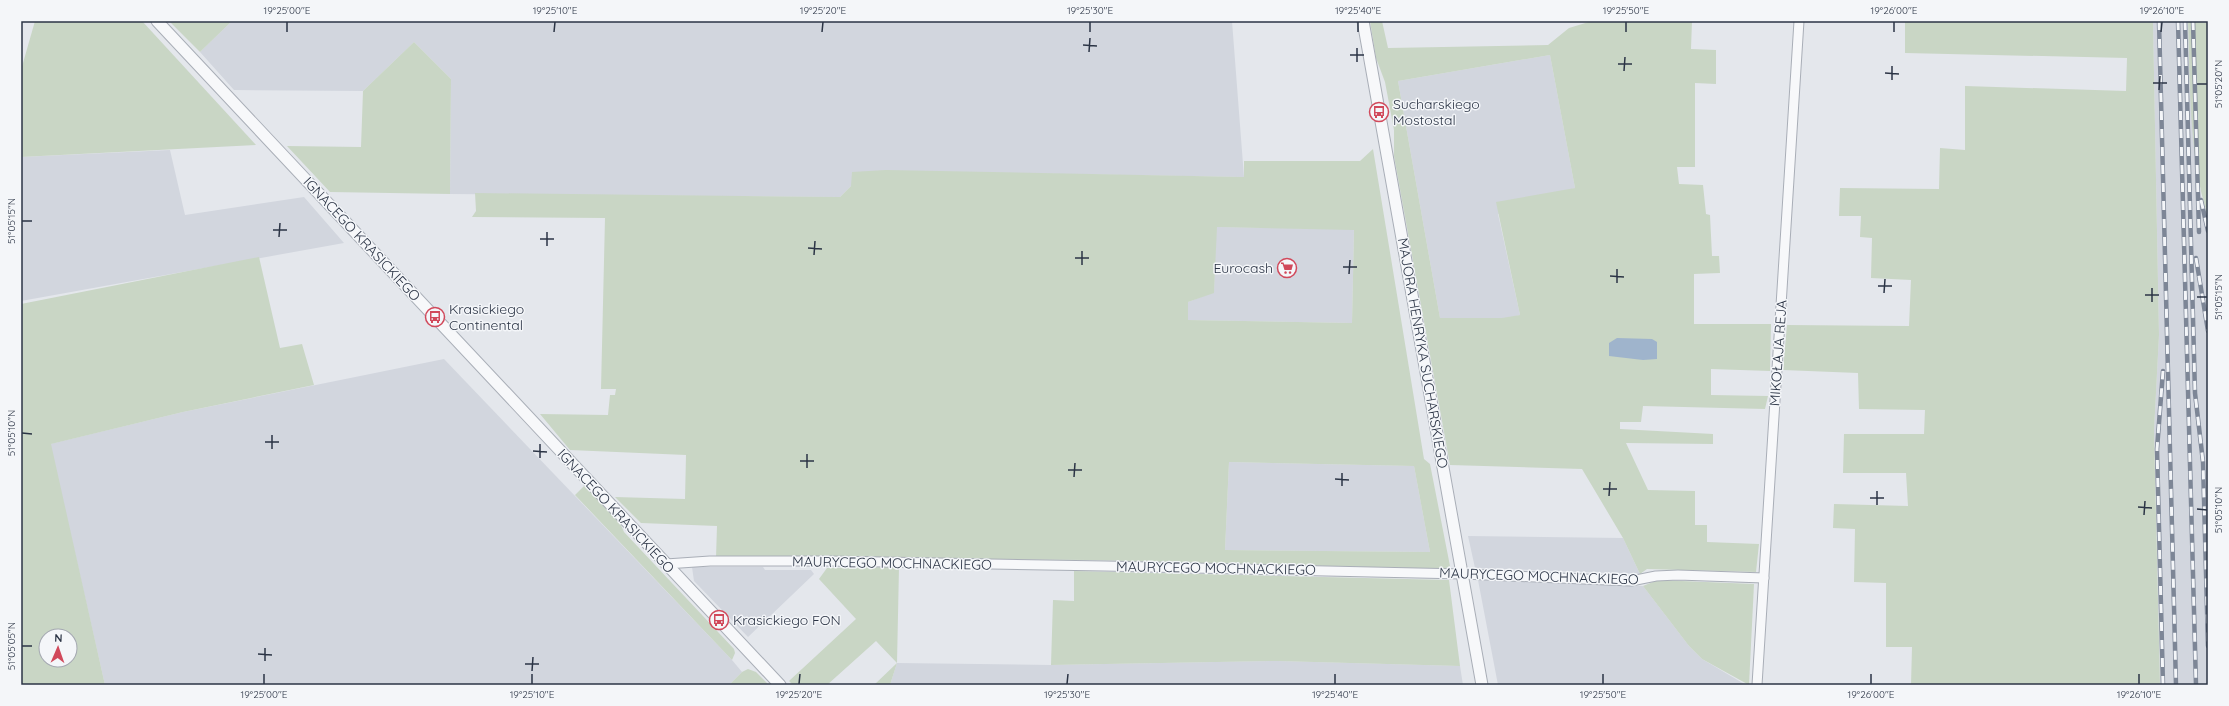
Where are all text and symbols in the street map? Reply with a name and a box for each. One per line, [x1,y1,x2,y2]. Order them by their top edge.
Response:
text: 19°25'00"E [264,4,311,17]
text: 19°25'10"E [533,4,578,17]
text: 19°25'20"E [800,4,847,17]
text: 19°25'30"E [1067,4,1113,17]
text: 19°25'40"E [1335,4,1381,17]
text: 19°25'50"E [1603,4,1650,17]
text: 19°26'00"E [1871,4,1918,17]
text: 19°26'10"E [2140,4,2185,17]
text: 51°05'20"N [2212,60,2225,108]
place label: Sucharskiego Mostostal [1393,95,1480,129]
bus stop icon: Sucharskiego Mostostal [1368,101,1390,123]
street label: IGNACEGO KRASICKIEGO [300,173,425,305]
text: 51°05'15"N [5,198,18,244]
street label: MAJORA HENRYKA SUCHARSKIEGO [1394,236,1452,470]
supermarket icon: Eurocash [1276,257,1298,279]
place label: Eurocash [1213,259,1273,277]
text: 51°05'15"N [2212,274,2225,320]
street label: MIKOŁAJA REJA [1765,299,1791,407]
place label: Krasickiego Continental [449,300,524,334]
bus stop icon: Krasickiego Continental [424,306,446,328]
text: 51°05'10"N [5,410,18,456]
street label: IGNACEGO KRASICKIEGO [554,445,679,577]
text: 51°05'10"N [2212,487,2225,533]
street label: MAURYCEGO MOCHNACKIEGO [792,552,992,574]
street label: MAURYCEGO MOCHNACKIEGO [1116,557,1316,579]
street label: MAURYCEGO MOCHNACKIEGO [1439,564,1639,588]
bus stop icon: Krasickiego FON [708,609,730,631]
place label: Krasickiego FON [733,611,841,629]
text: 51°05'05"N [5,622,18,670]
north arrow [38,628,78,668]
text: N [54,631,63,645]
text: 19°25'00"E [241,688,288,701]
text: 19°25'10"E [510,688,555,701]
text: 19°25'20"E [776,688,823,701]
text: 19°25'30"E [1044,688,1090,701]
text: 19°25'40"E [1312,688,1358,701]
text: 19°25'50"E [1580,688,1627,701]
text: 19°26'00"E [1848,688,1895,701]
text: 19°26'10"E [2117,688,2162,701]

